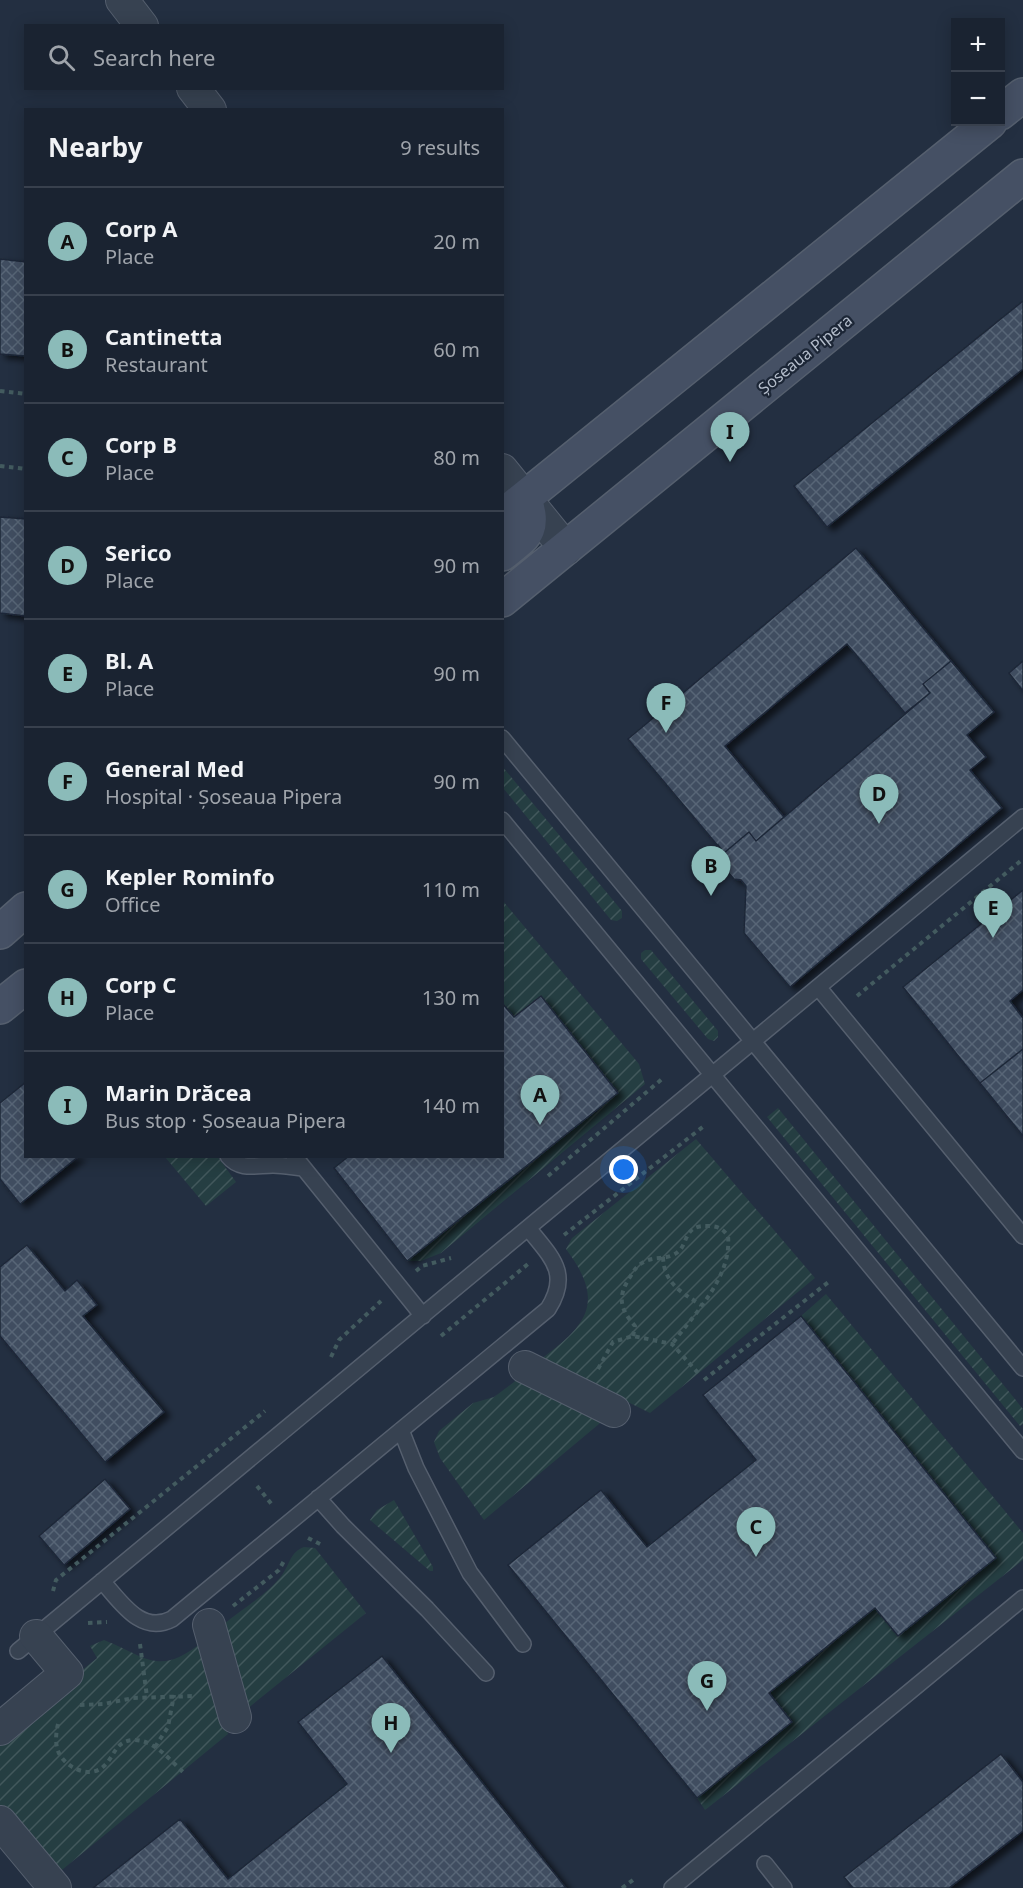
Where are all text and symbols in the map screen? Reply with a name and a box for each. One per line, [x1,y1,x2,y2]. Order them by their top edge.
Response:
map controls [951,18,1005,126]
button: + [951,18,1005,72]
search box [24,24,504,90]
icon: search [45,41,78,74]
text: Search here [93,42,215,72]
button: − [951,72,1005,126]
text: Nearby [48,129,143,165]
text: 9 results [400,134,480,161]
text: Corp A [105,213,178,243]
text: A [61,228,74,255]
text: 20 m [433,228,480,255]
text: Place [105,243,154,270]
street label: Șoseaua Pipera [753,309,857,399]
text: Cantinetta [105,321,222,351]
text: B [61,336,74,363]
text: 60 m [433,336,480,363]
text: Restaurant [105,351,208,378]
pin: I [710,412,750,462]
text: Corp B [105,429,177,459]
text: C [61,444,74,471]
text: 80 m [433,444,480,471]
text: Place [105,459,154,486]
text: Serico [105,537,172,567]
text: D [60,552,75,579]
text: 90 m [433,552,480,579]
text: Place [105,567,154,594]
text: Bl. A [105,645,153,675]
text: E [62,660,73,687]
text: 90 m [433,660,480,687]
text: Place [105,675,154,702]
pin: F [646,684,686,733]
text: General Med [105,753,244,783]
text: F [62,768,73,795]
text: 90 m [433,768,480,795]
pin: D [860,774,898,824]
text: Hospital · Șoseaua Pipera [105,783,342,810]
pin: B [692,846,730,896]
text: Kepler Rominfo [105,861,275,891]
text: G [60,876,75,903]
text: 110 m [422,876,480,903]
pin: E [974,888,1012,938]
text: Office [105,891,160,918]
text: Corp C [105,969,176,999]
text: H [60,984,75,1011]
text: 130 m [422,984,480,1011]
text: Place [105,999,154,1026]
pin: A [520,1076,560,1125]
text: Marin Drăcea [105,1077,252,1107]
text: I [64,1092,71,1119]
text: 140 m [422,1092,480,1119]
text: Bus stop · Șoseaua Pipera [105,1107,346,1134]
your location [609,1155,638,1184]
pin: C [736,1508,776,1557]
pin: G [688,1662,726,1711]
pin: H [372,1704,410,1753]

